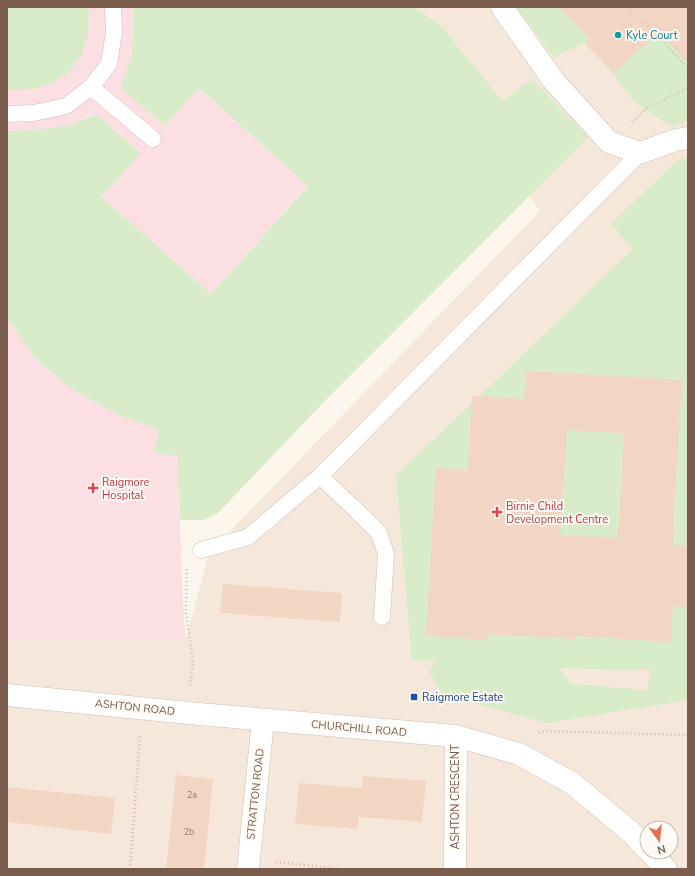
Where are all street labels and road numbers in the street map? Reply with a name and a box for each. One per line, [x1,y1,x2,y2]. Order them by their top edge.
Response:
street label: ASHTON ROAD [94,696,176,719]
street label: CHURCHILL ROAD [310,717,408,740]
street label: ASHTON CRESCENT [448,744,463,850]
street label: STRATTON ROAD [243,748,268,840]

